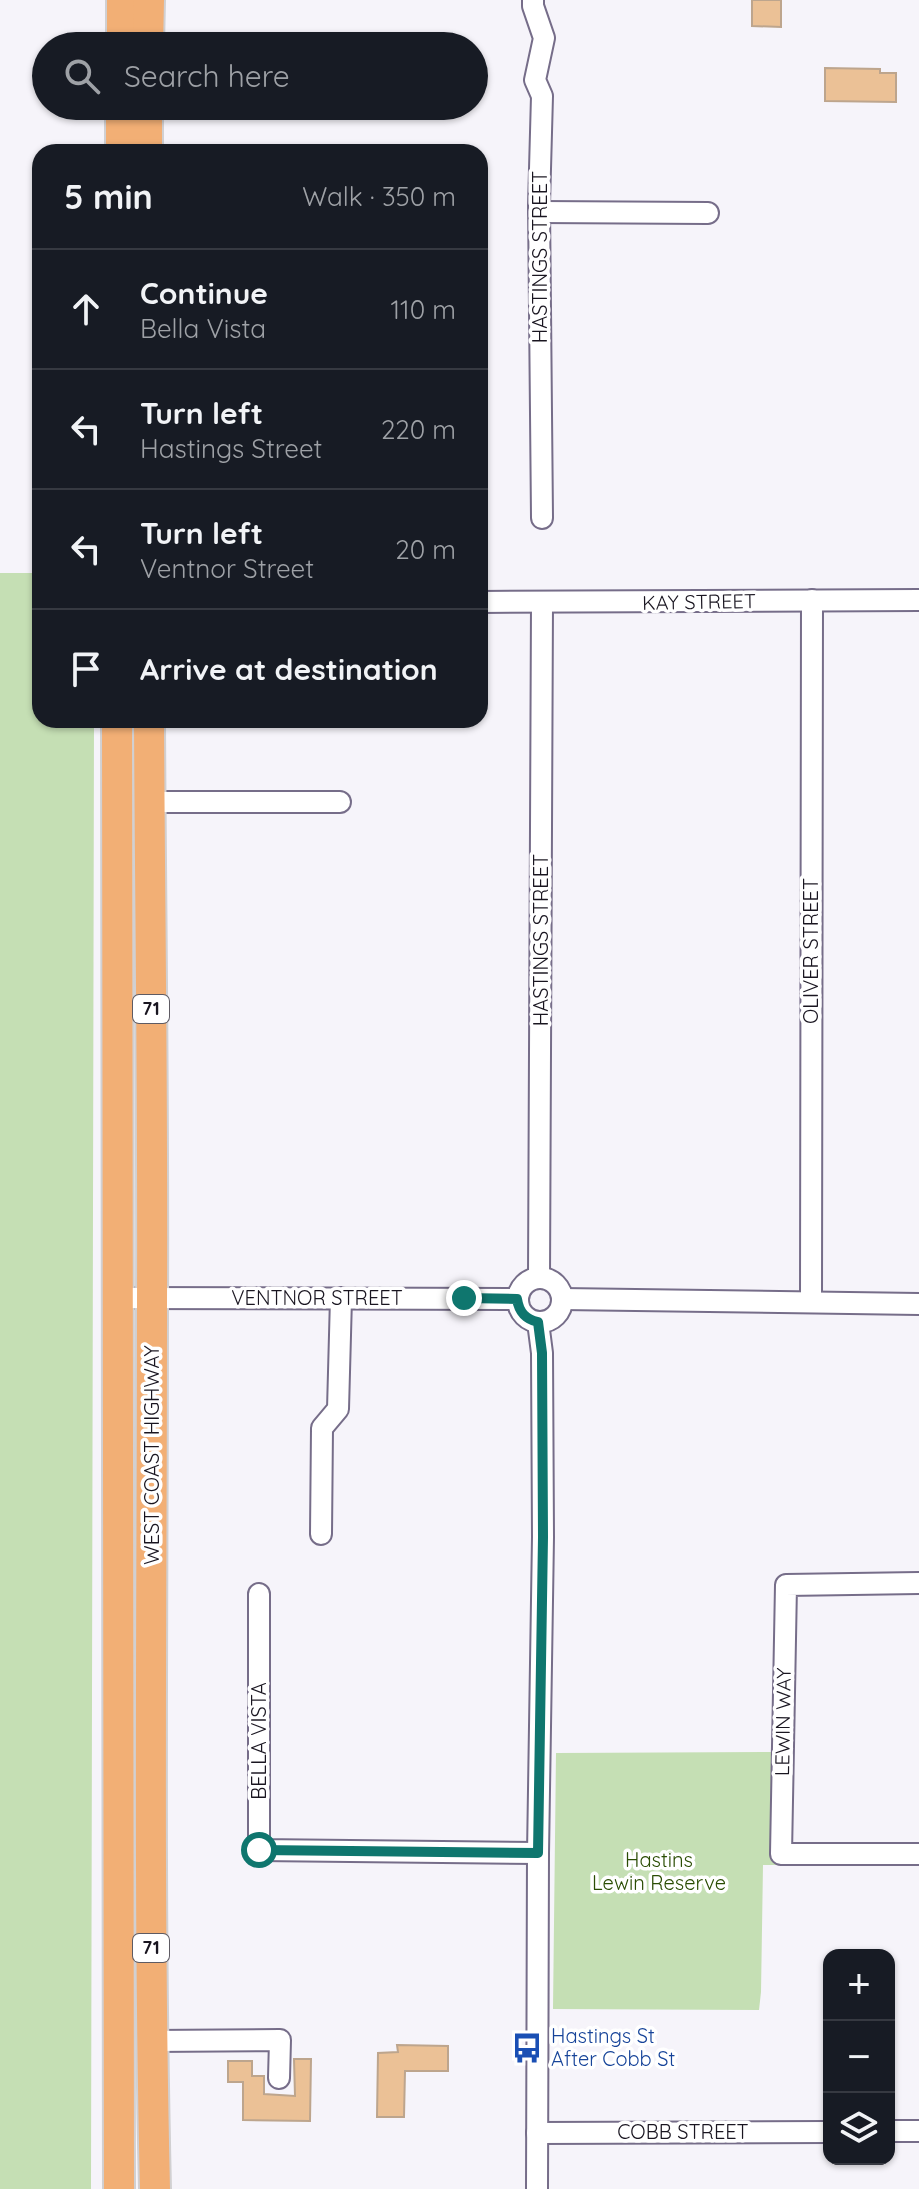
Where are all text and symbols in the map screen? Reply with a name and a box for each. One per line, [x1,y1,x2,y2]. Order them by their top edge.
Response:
search box [32,32,488,120]
icon: search [60,54,104,98]
text: Search here [124,57,290,95]
street label: HASTINGS STREET [527,171,552,343]
text: 5 min [64,175,153,218]
text: Walk · 350 m [302,180,456,213]
text: Continue [140,274,268,312]
icon: ahead [64,287,108,331]
text: 110 m [390,293,456,326]
text: Bella Vista [140,312,266,345]
text: Turn left [140,394,263,432]
icon: left [64,407,108,451]
text: 220 m [381,413,456,446]
text: Hastings Street [140,432,322,465]
text: Turn left [140,514,263,552]
icon: left [64,527,108,571]
text: 20 m [395,533,456,566]
text: Ventnor Street [140,552,314,585]
street label: KAY STREET [642,588,756,615]
icon: arrive [64,647,108,691]
text: Arrive at destination [140,650,438,688]
street label: HASTINGS STREET [528,854,553,1026]
street label: OLIVER STREET [798,878,823,1024]
road number: 71 [133,995,169,1023]
route end [446,1280,482,1316]
street label: VENTNOR STREET [231,1285,403,1310]
street label: WEST COAST HIGHWAY [139,1345,164,1565]
street label: LEWIN WAY [769,1668,796,1776]
street label: BELLA VISTA [246,1682,271,1800]
route start [241,1832,277,1868]
park label: Hastins Lewin Reserve [592,1847,726,1895]
road number: 71 [133,1934,169,1962]
map controls [823,1949,895,2165]
button: + [823,1949,895,2021]
button: − [823,2021,895,2093]
place label: Hastings St After Cobb St [551,2023,675,2071]
bus stop icon: Hastings St After Cobb St [510,2031,544,2065]
button: layers [823,2093,895,2165]
street label: COBB STREET [617,2119,749,2144]

